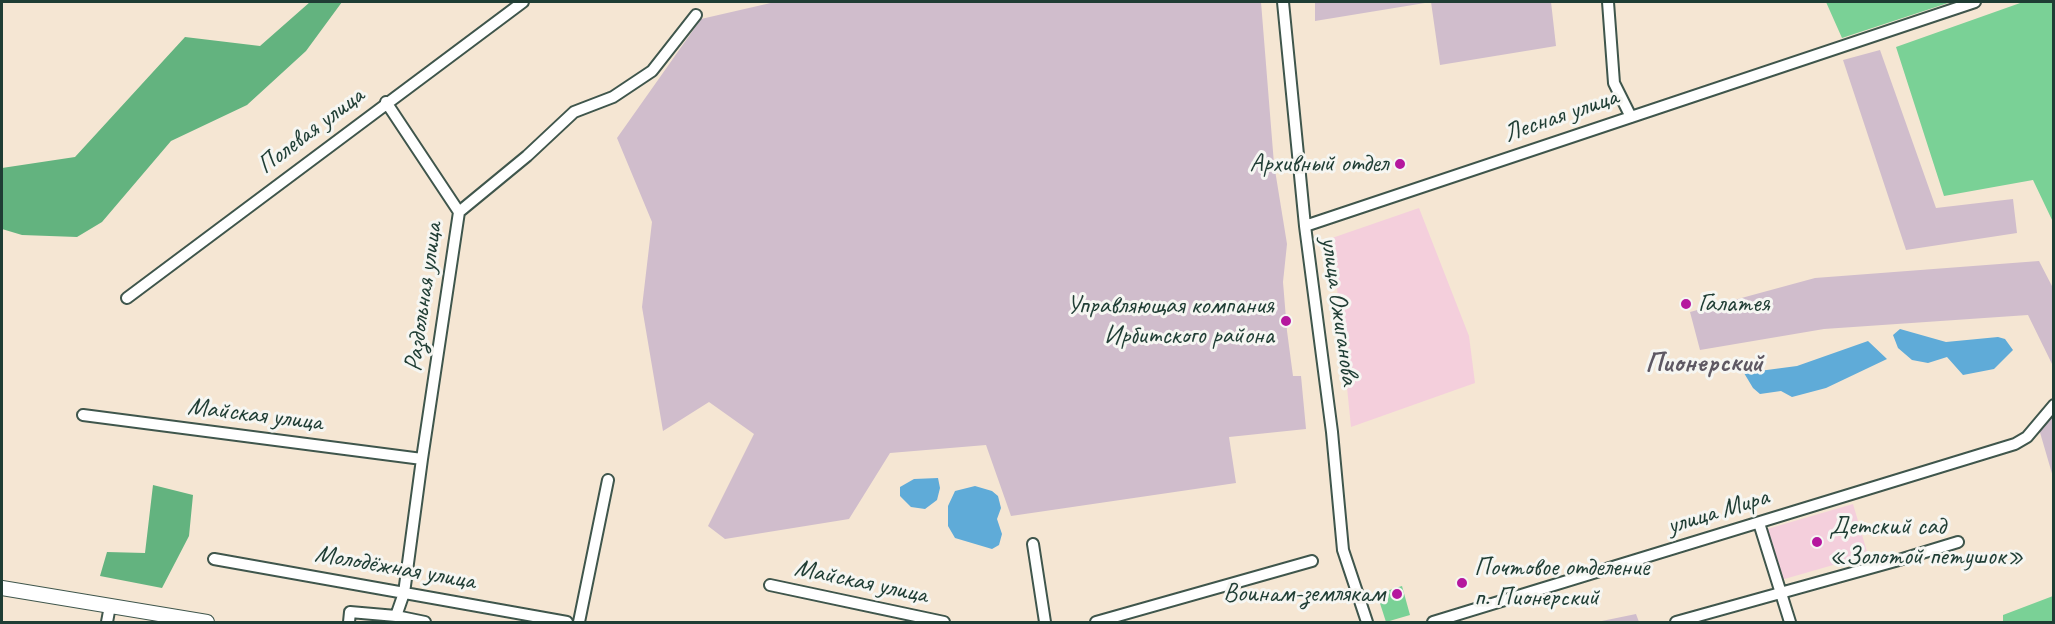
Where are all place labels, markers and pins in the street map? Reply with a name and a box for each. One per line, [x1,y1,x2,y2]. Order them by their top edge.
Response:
place label: Архивный отдел [1250,148,1388,180]
marker: Архивный отдел [1393,157,1407,171]
place label: Галатея [1698,288,1770,320]
place label: Управляющая компания Ирбитского района [1067,290,1274,352]
marker: Галатея [1679,297,1693,311]
marker: Управляющая компания Ирбитского района [1279,314,1293,328]
place label: Детский сад «Золотой петушок» [1829,511,2024,572]
marker: Детский сад «Золотой петушок» [1810,535,1824,549]
place label: Почтовое отделение п. Пионерский [1474,552,1649,614]
marker: Почтовое отделение п. Пионерский [1455,576,1469,590]
place label: Воинам-землякам [1223,578,1385,610]
marker: Воинам-землякам [1390,587,1404,601]

